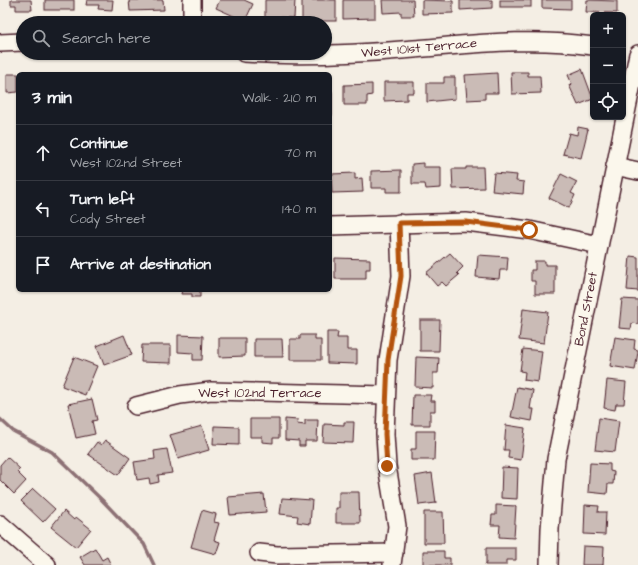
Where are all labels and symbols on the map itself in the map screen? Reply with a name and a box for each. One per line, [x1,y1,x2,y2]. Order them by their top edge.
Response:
street label: West 101st Terrace [360,34,478,62]
route start [520,221,538,239]
street label: Bond Street [570,270,602,348]
street label: West 102nd Terrace [198,384,322,402]
route end [378,457,396,475]

